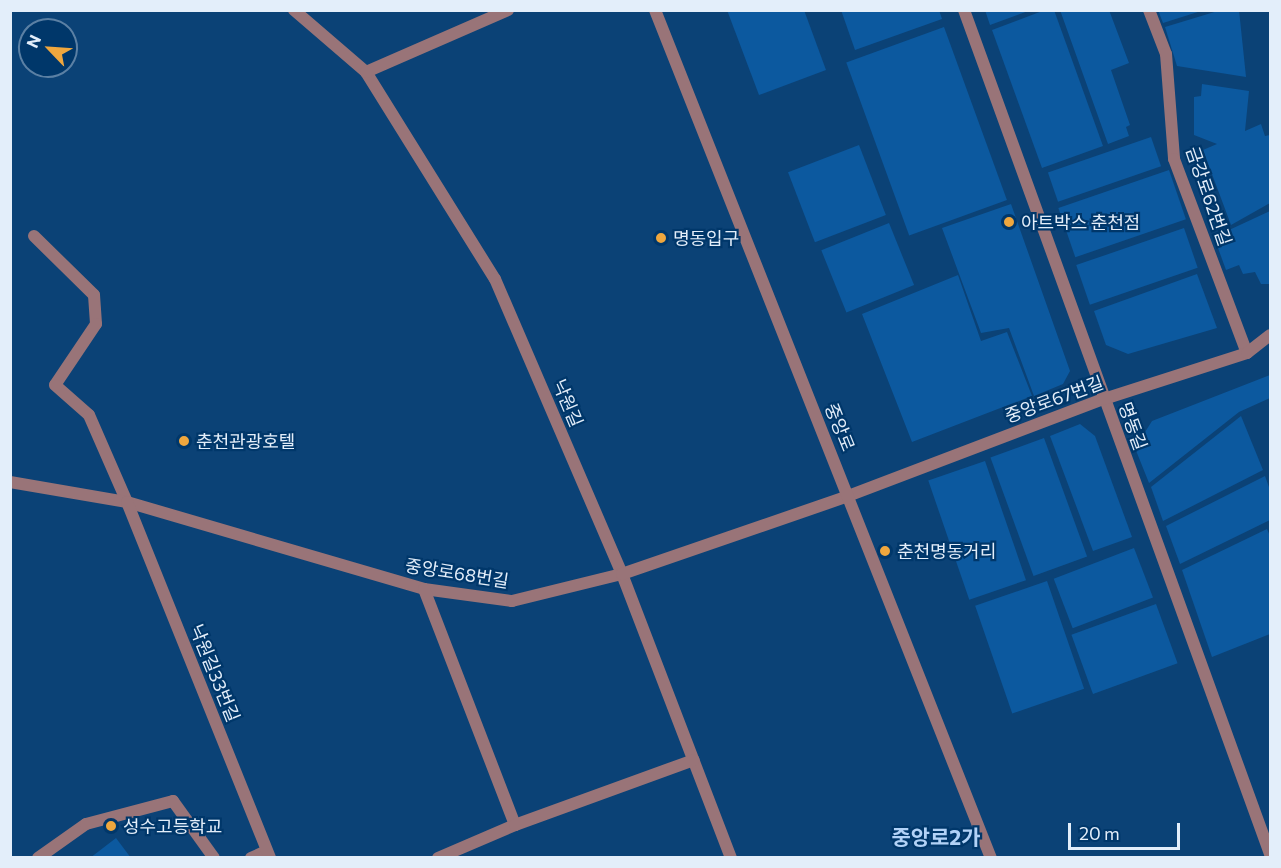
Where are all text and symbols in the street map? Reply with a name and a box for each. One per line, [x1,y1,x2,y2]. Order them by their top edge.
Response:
north arrow [18,18,78,78]
text: N [22,32,44,50]
street label: 금강로62번길 [1182,143,1236,249]
place label: 아트박스 춘천점 [1021,211,1140,233]
marker: 아트박스 춘천점 [1002,215,1016,229]
place label: 명동입구 [673,227,739,249]
marker: 명동입구 [654,231,668,245]
street label: 중앙로67번길 [1002,371,1106,427]
street label: 낙원길 [548,376,588,430]
street label: 명동길 [1114,399,1152,453]
street label: 중앙로 [821,400,859,454]
place label: 춘천관광호텔 [196,430,295,452]
marker: 춘천관광호텔 [177,434,191,448]
place label: 춘천명동거리 [897,540,996,562]
marker: 춘천명동거리 [878,544,892,558]
street label: 중앙로68번길 [404,554,510,592]
street label: 낙원길33번길 [186,621,244,725]
scale bar [1071,811,1184,849]
place label: 성수고등학교 [123,815,222,837]
marker: 성수고등학교 [104,819,118,833]
text: 20 m [1079,822,1120,844]
district label: 중앙로2가 [891,824,981,850]

